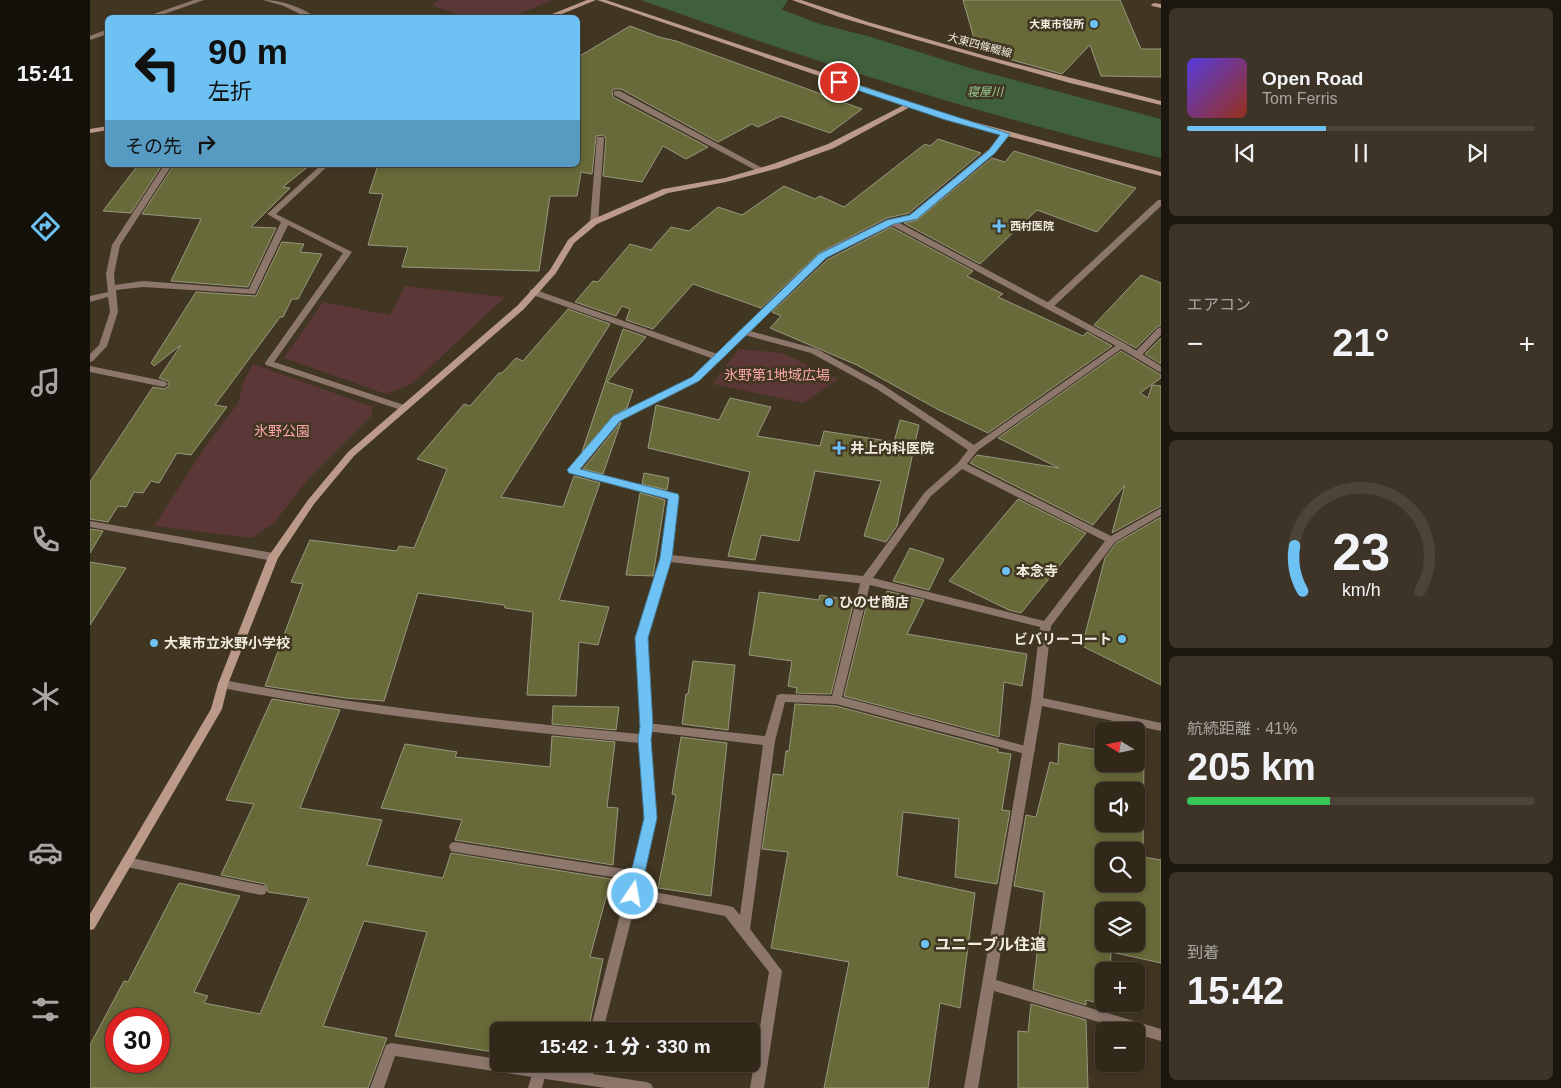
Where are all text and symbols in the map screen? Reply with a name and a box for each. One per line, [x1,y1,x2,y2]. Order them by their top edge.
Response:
place label: 大東市役所 [1029,18,1084,30]
marker: 大東市役所 [1088,18,1100,30]
street label: 大東四條畷線 [947,31,1013,59]
text: 90 m [208,32,288,71]
icon: left [125,35,190,100]
text: 15:41 [17,61,73,86]
pin [818,61,860,103]
icon: arrive [825,68,853,96]
text: Open Road [1262,68,1363,89]
text: 左折 [208,79,252,104]
water label: 寝屋川 [967,85,1005,99]
text: Tom Ferris [1262,90,1338,107]
icon: right [192,130,220,158]
text: その先 [125,136,182,157]
icon: previous [1231,139,1259,167]
icon: pause [1347,139,1375,167]
icon: next [1463,139,1491,167]
icon: directions [28,209,63,244]
marker: 西村医院 [992,219,1006,233]
place label: 西村医院 [1010,220,1054,232]
text: エアコン [1187,296,1251,313]
text: 21° [1332,322,1390,364]
text: − [1187,328,1203,359]
text: + [1519,328,1535,359]
icon: music [28,365,63,400]
park label: 氷野第1地域広場 [724,367,830,383]
park label: 氷野公園 [254,423,310,439]
place label: 井上内科医院 [850,440,934,456]
marker: 井上内科医院 [832,441,846,455]
icon: phone [28,522,63,557]
text: 23 [1332,523,1390,581]
place label: 本念寺 [1016,563,1058,579]
marker: 本念寺 [1000,565,1012,577]
text: km/h [1342,580,1380,600]
place label: ひのせ商店 [839,594,909,610]
marker: ひのせ商店 [823,596,835,608]
place label: ビバリーコート [1014,631,1112,647]
marker: ビバリーコート [1116,633,1128,645]
place label: 大東市立氷野小学校 [164,635,290,651]
marker: 大東市立氷野小学校 [148,637,160,649]
icon: climate [28,679,63,714]
text: 航続距離 · 41% [1187,720,1297,737]
north arrow [1095,722,1145,772]
map controls [1095,722,1145,1072]
text: 205 km [1187,746,1316,788]
button: sound [1095,782,1145,832]
icon: car [28,835,63,870]
button: search [1095,842,1145,892]
position arrow [606,867,658,919]
button: layers [1095,902,1145,952]
place label: ユニーブル住道 [935,936,1046,953]
marker: ユニーブル住道 [919,938,931,950]
text: 到着 [1187,944,1219,961]
button: + [1095,962,1145,1012]
text: 15:42 [1187,970,1284,1012]
icon: filters [28,992,63,1027]
speed limit sign: 30 [105,1008,170,1073]
button: − [1095,1022,1145,1072]
text: 15:42 · 1 分 · 330 m [539,1036,711,1057]

